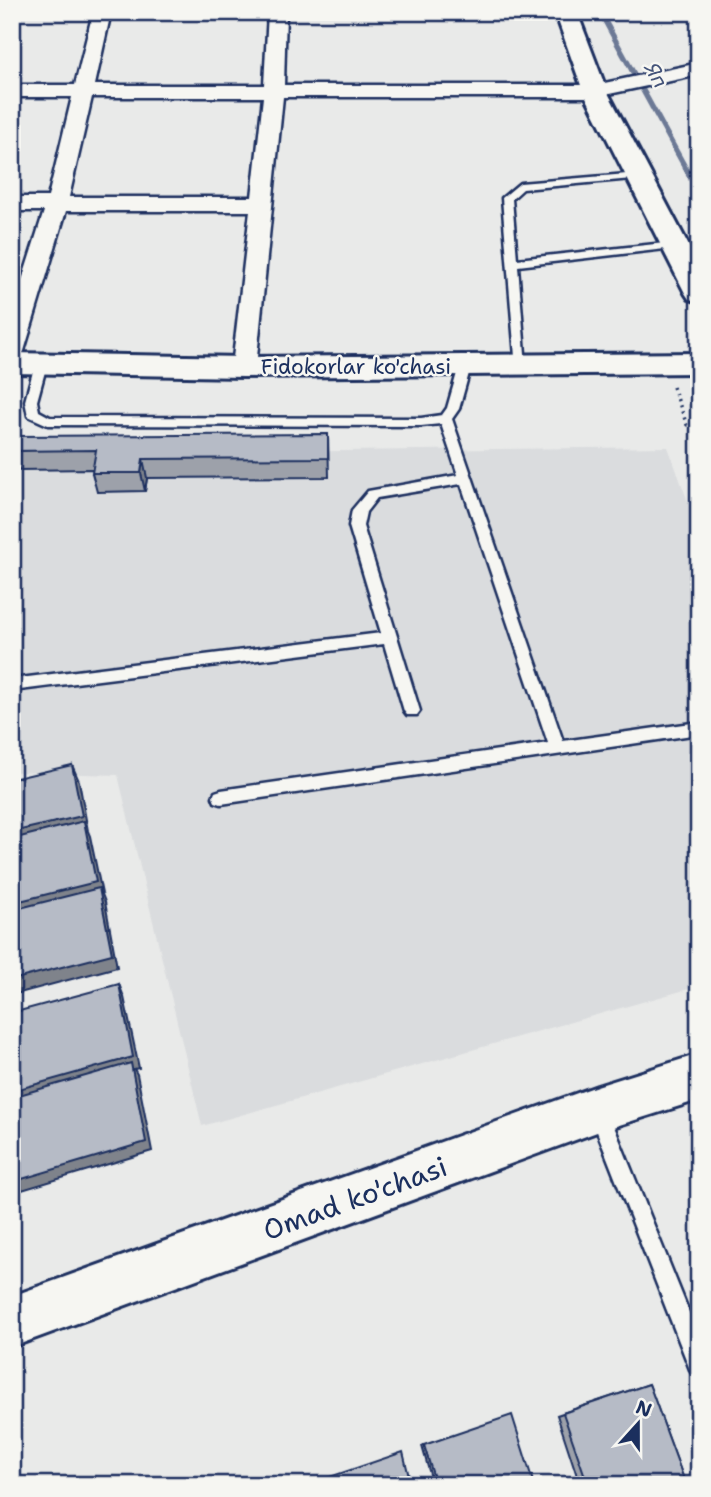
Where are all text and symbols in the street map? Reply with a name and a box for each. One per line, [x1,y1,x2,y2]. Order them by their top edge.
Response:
water label: Яп [637,56,674,93]
street label: Fidokorlar ko'chasi [261,353,451,381]
street label: Omad ko'chasi [258,1147,452,1249]
north arrow [602,1388,672,1458]
text: N [632,1394,655,1423]

